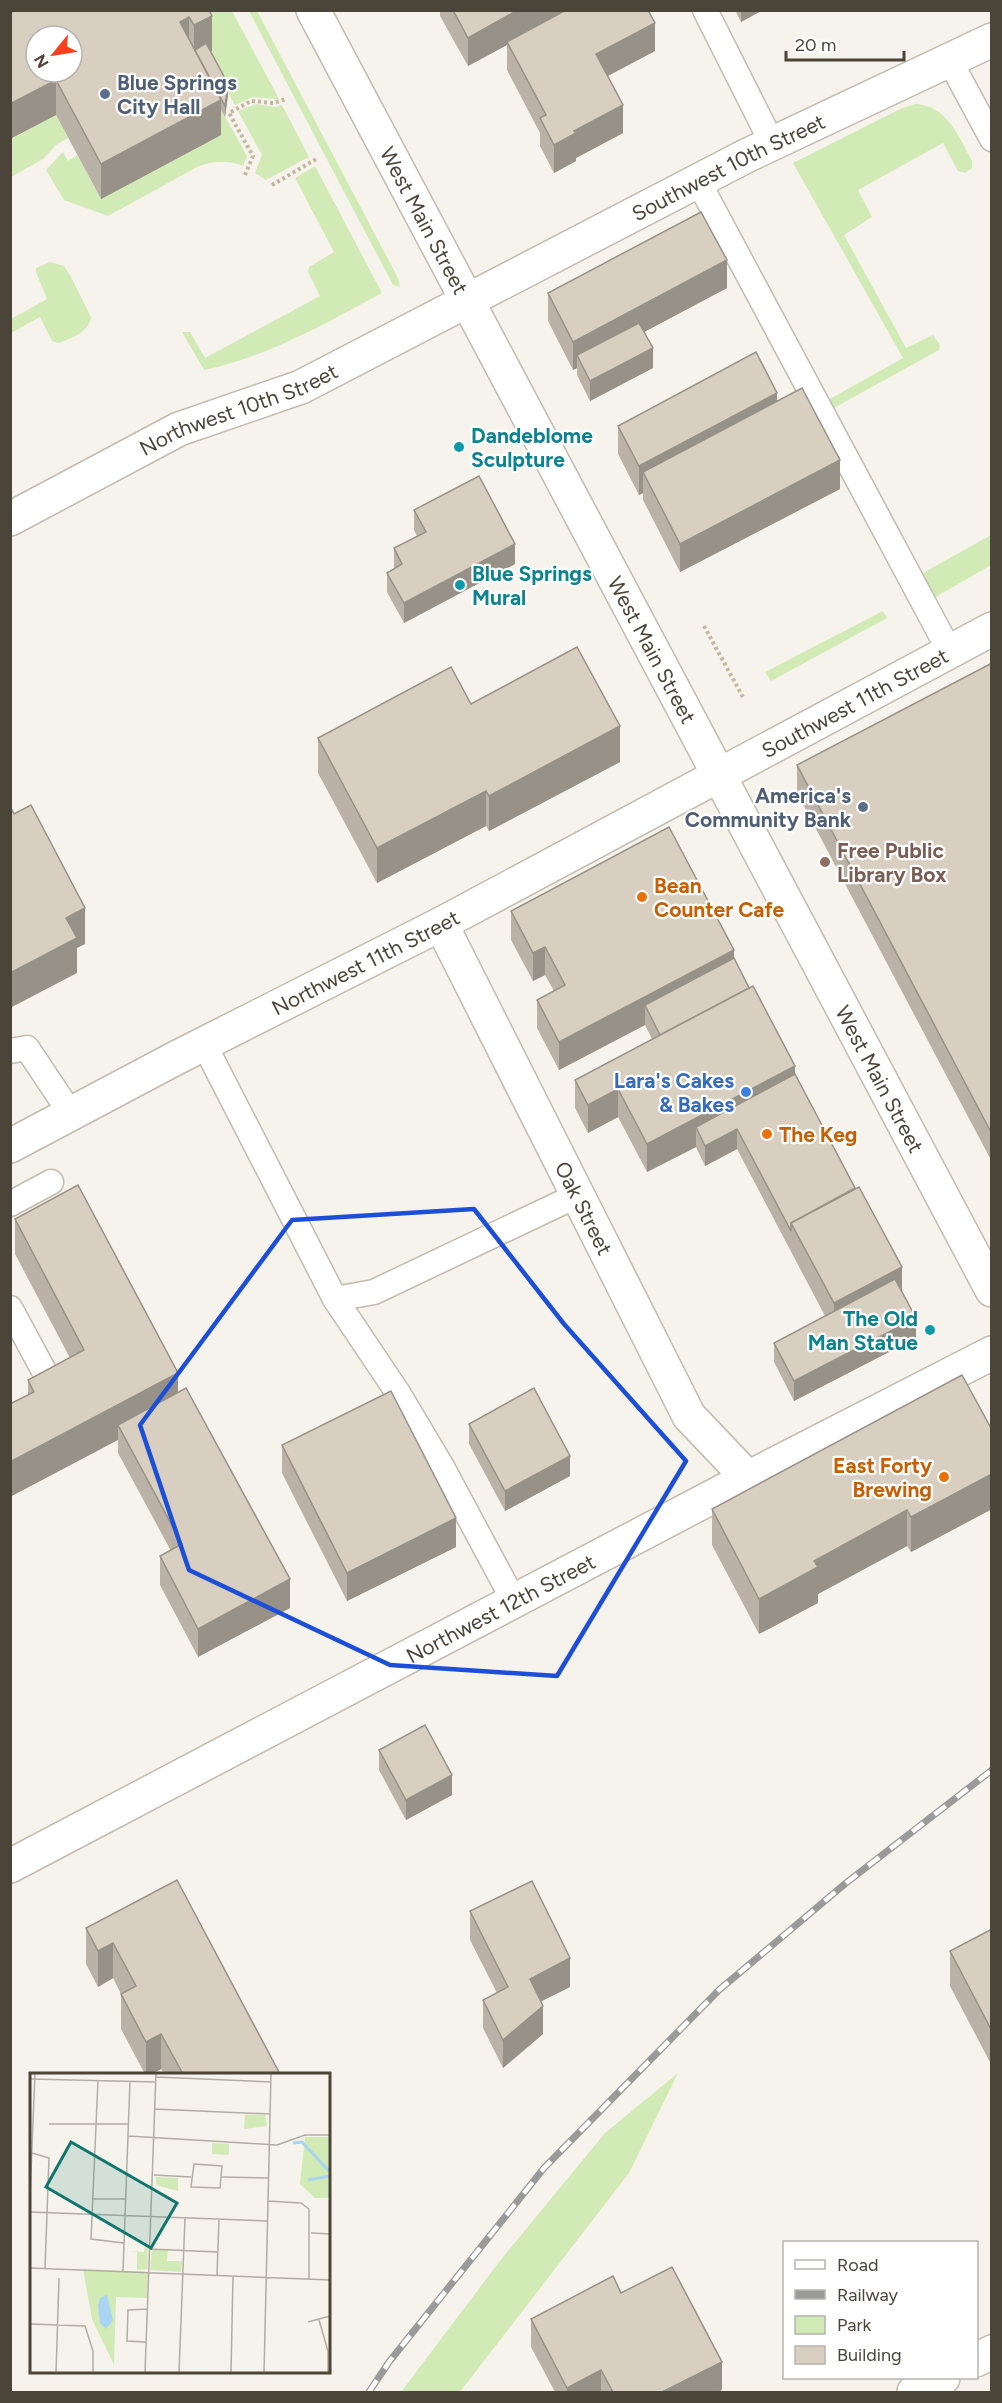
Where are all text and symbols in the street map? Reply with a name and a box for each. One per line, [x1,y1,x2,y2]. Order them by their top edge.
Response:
north arrow [24,24,84,84]
scale bar [786,24,904,62]
text: 20 m [795,34,836,56]
text: N [30,51,53,71]
place label: Blue Springs City Hall [117,70,237,119]
marker: Blue Springs City Hall [98,87,112,101]
street label: Southwest 10th Street [627,108,829,226]
street label: West Main Street [375,142,474,298]
street label: Northwest 10th Street [135,358,342,460]
place label: Dandeblome Sculpture [471,423,593,472]
marker: Dandeblome Sculpture [452,440,466,454]
place label: Blue Springs Mural [472,561,592,610]
street label: West Main Street [603,572,702,727]
marker: Blue Springs Mural [453,578,467,592]
street label: Southwest 11th Street [757,642,952,763]
place label: America's Community Bank [685,783,852,832]
marker: America's Community Bank [856,800,870,814]
place label: Free Public Library Box [837,838,947,887]
marker: Free Public Library Box [818,855,832,869]
place label: Bean Counter Cafe [654,873,785,922]
marker: Bean Counter Cafe [635,890,649,904]
street label: Northwest 11th Street [267,904,463,1020]
street label: West Main Street [831,1001,929,1157]
place label: Lara's Cakes & Bakes [614,1068,734,1117]
marker: Lara's Cakes & Bakes [739,1085,753,1099]
place label: The Keg [779,1122,857,1147]
marker: The Keg [760,1127,774,1141]
street label: Oak Street [550,1157,618,1259]
place label: The Old Man Statue [808,1306,918,1355]
marker: The Old Man Statue [923,1323,937,1337]
place label: East Forty Brewing [833,1453,933,1502]
marker: East Forty Brewing [937,1470,951,1484]
street label: Northwest 12th Street [402,1548,599,1668]
inset map [30,2073,330,2373]
legend [783,2241,978,2379]
text: Road [837,2254,878,2276]
text: Railway [837,2284,899,2306]
text: Park [837,2314,872,2336]
text: Building [837,2344,902,2366]

